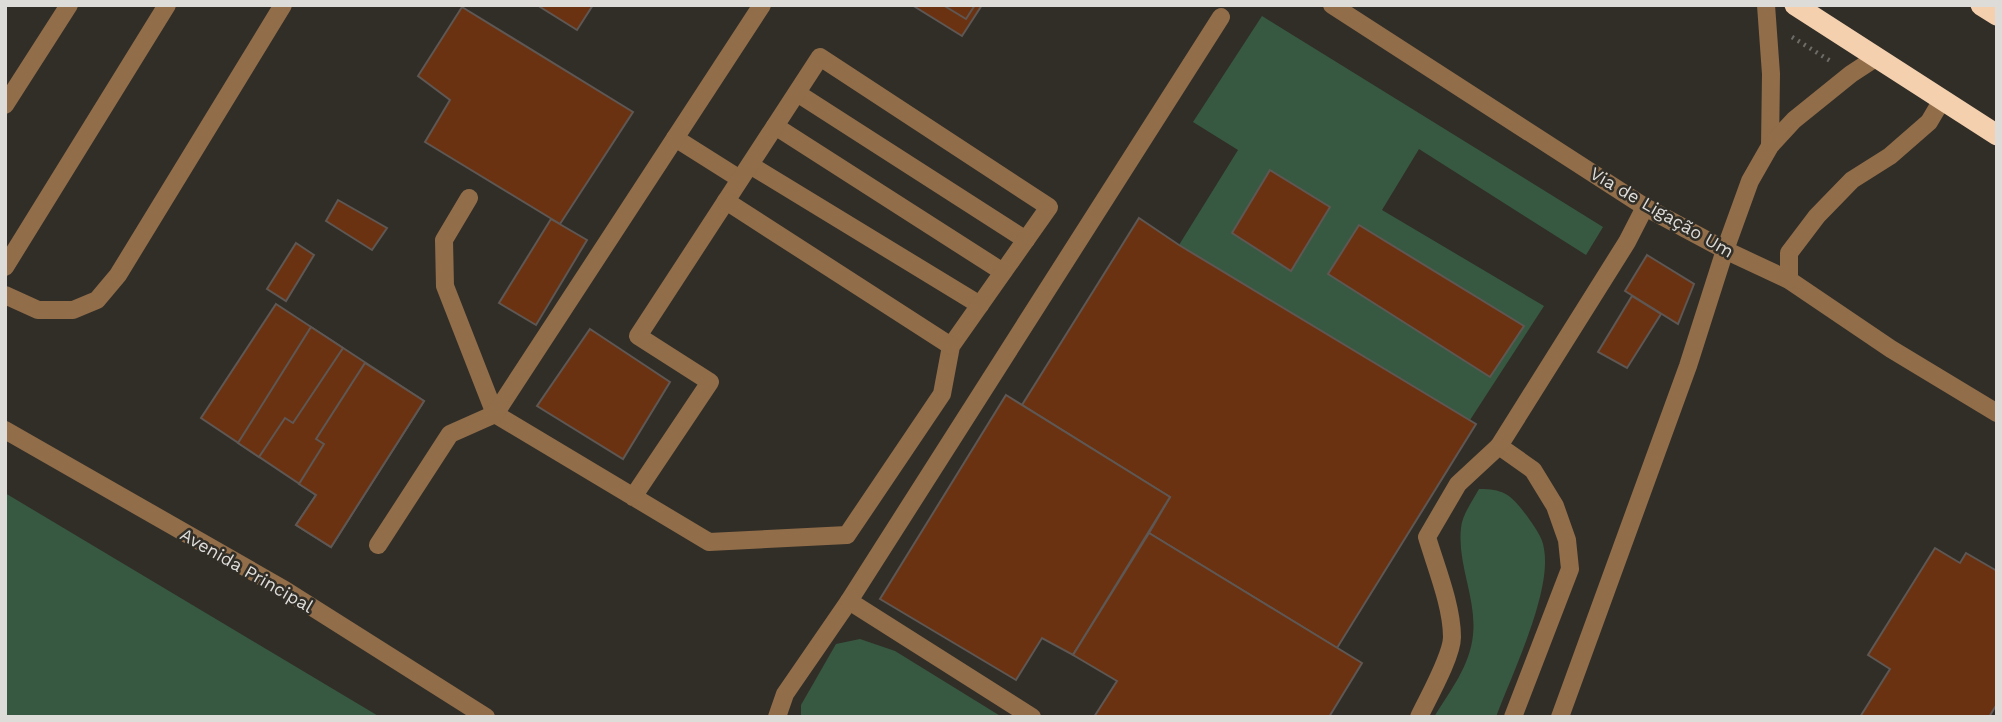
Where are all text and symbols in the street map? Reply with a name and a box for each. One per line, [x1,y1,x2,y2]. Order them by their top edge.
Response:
street label: Via de Ligação Um [1586,162,1738,262]
street label: Avenida Principal [177,523,318,617]

